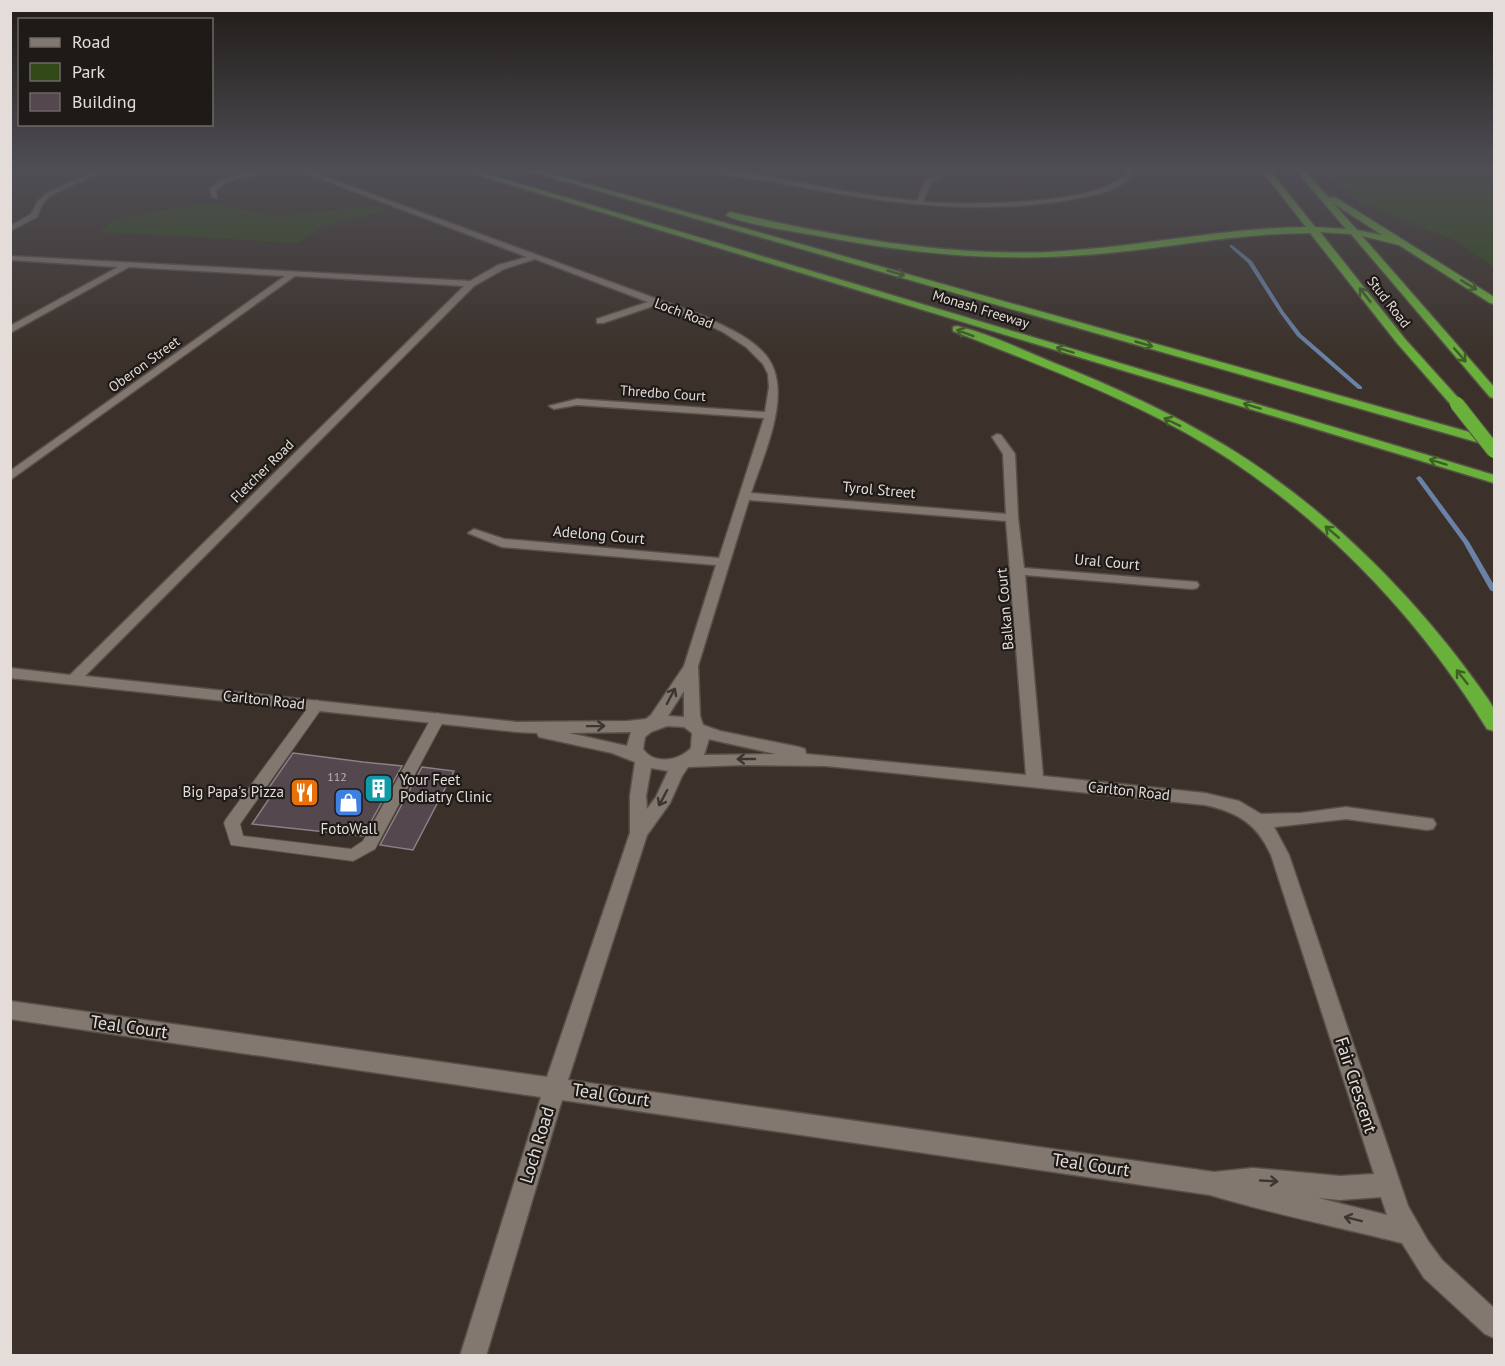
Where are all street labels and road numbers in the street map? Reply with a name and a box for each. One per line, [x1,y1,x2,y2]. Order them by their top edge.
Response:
street label: Stud Road [1363,273,1415,331]
street label: Monash Freeway [930,286,1032,332]
street label: Loch Road [652,294,716,332]
street label: Oberon Street [105,332,183,396]
street label: Thredbo Court [619,381,707,405]
street label: Fletcher Road [227,436,297,506]
street label: Tyrol Street [842,477,916,502]
street label: Adelong Court [552,521,646,548]
street label: Ural Court [1074,549,1141,574]
street label: Balkan Court [991,567,1018,651]
street label: Carlton Road [222,686,306,713]
street label: Carlton Road [1087,777,1171,804]
street label: Teal Court [89,1010,169,1043]
street label: Fair Crescent [1330,1034,1383,1136]
street label: Teal Court [571,1078,651,1111]
street label: Loch Road [514,1104,559,1186]
street label: Teal Court [1051,1148,1131,1181]

